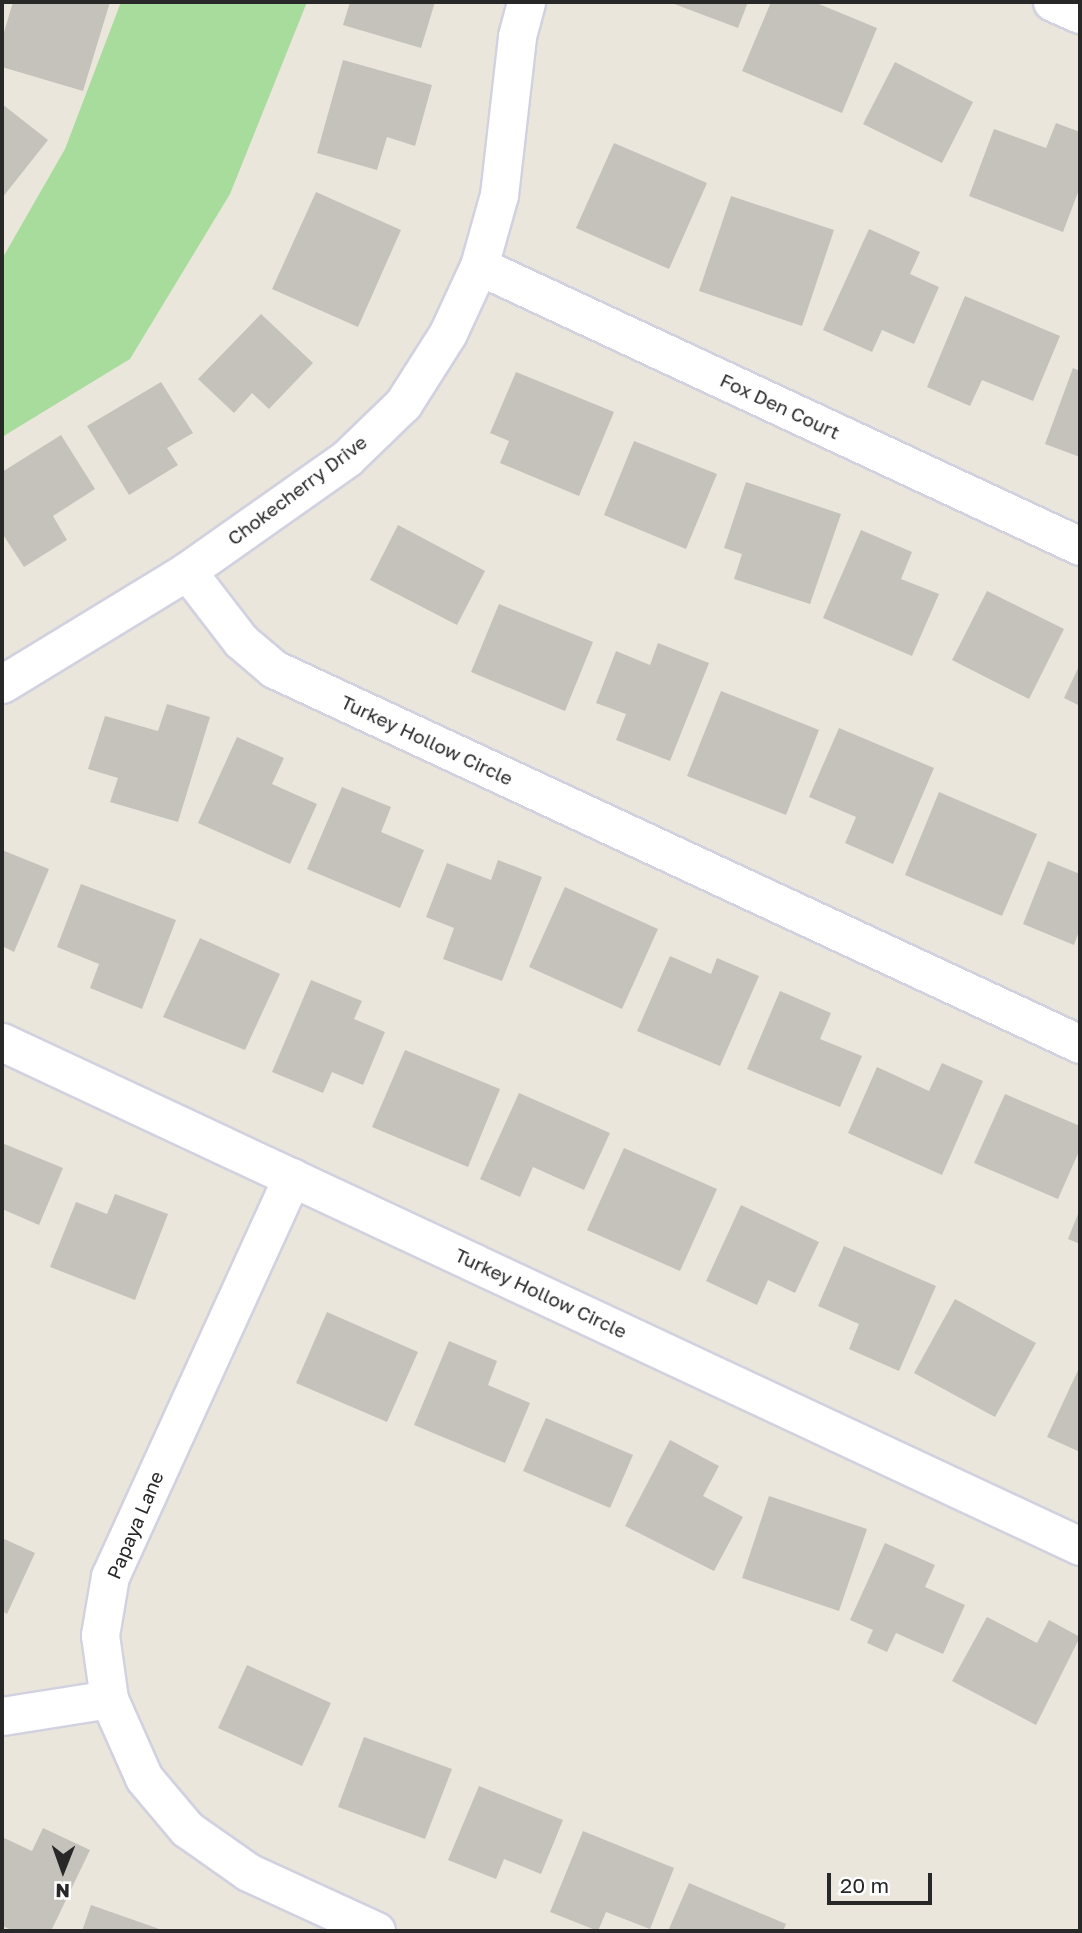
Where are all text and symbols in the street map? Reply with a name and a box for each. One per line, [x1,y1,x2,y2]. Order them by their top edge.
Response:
street label: Fox Den Court [717,368,843,444]
street label: Chokecherry Drive [223,430,371,550]
street label: Turkey Hollow Circle [337,690,517,790]
street label: Turkey Hollow Circle [451,1243,631,1343]
street label: Papaya Lane [102,1468,168,1582]
north arrow [28,1835,98,1905]
scale bar [830,1860,935,1904]
text: 20 m [840,1872,889,1898]
text: N [55,1880,70,1903]

